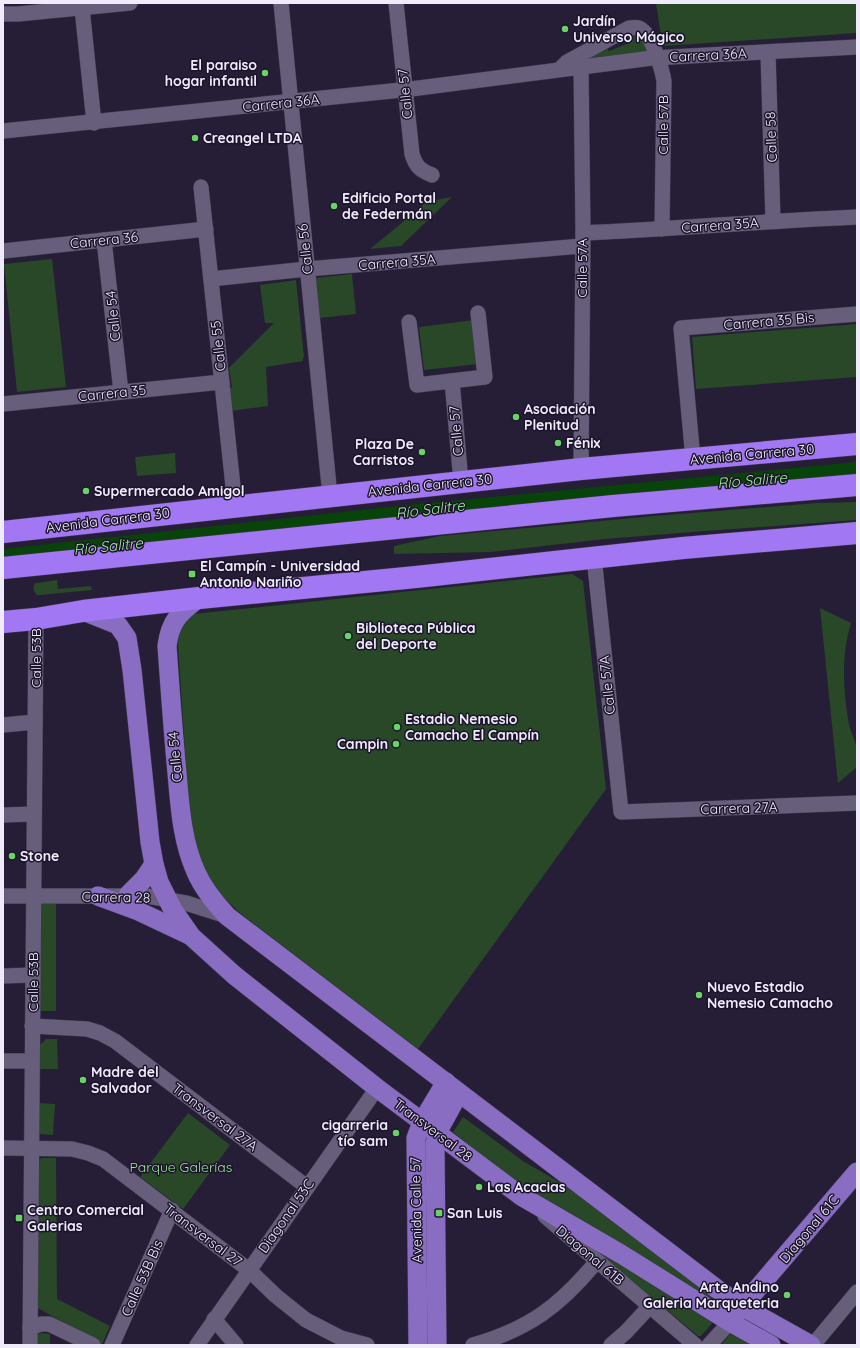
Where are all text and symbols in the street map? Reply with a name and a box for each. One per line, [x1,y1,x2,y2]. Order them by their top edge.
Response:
place label: Jardín Universo Mágico [573,12,685,46]
marker: Jardín Universo Mágico [560,24,570,34]
street label: Carrera 36A [669,44,747,66]
place label: El paraiso hogar infantil [165,56,257,90]
marker: El paraiso hogar infantil [260,68,270,78]
street label: Calle 57 [393,68,417,120]
street label: Carrera 36A [242,90,320,116]
street label: Calle 57B [654,95,672,155]
street label: Calle 58 [761,111,781,163]
place label: Creangel LTDA [203,129,302,147]
marker: Creangel LTDA [190,133,200,143]
place label: Edificio Portal de Federmán [342,189,436,223]
marker: Edificio Portal de Federmán [329,201,339,211]
street label: Carrera 35A [681,213,759,237]
street label: Calle 56 [293,222,317,275]
street label: Carrera 36 [69,227,139,253]
street label: Calle 57A [573,238,591,298]
street label: Carrera 35A [358,250,436,274]
street label: Calle 54 [101,290,125,342]
street label: Carrera 35 Bis [723,308,815,334]
street label: Calle 55 [206,320,230,372]
street label: Carrera 35 [77,380,147,406]
place label: Asociación Plenitud [524,400,595,434]
street label: Calle 57 [445,405,467,457]
marker: Asociación Plenitud [511,412,521,422]
place label: Fénix [566,434,601,452]
place label: Plaza De Carristos [353,435,414,469]
marker: Fénix [553,438,563,448]
street label: Avenida Carrera 30 [689,440,815,468]
marker: Plaza De Carristos [417,447,427,457]
water label: Río Salitre [716,467,788,492]
street label: Avenida Carrera 30 [367,470,493,500]
place label: Supermercado Amigol [94,482,245,500]
marker: Supermercado Amigol [81,486,91,496]
water label: Río Salitre [394,495,466,523]
street label: Avenida Carrera 30 [45,503,171,537]
water label: Río Salitre [72,533,144,559]
place label: El Campín - Universidad Antonio Nariño [200,557,360,591]
marker: El Campín - Universidad Antonio Nariño [187,569,197,579]
place label: Biblioteca Pública del Deporte [356,619,476,653]
street label: Calle 53B [27,628,45,688]
marker: Biblioteca Pública del Deporte [343,631,353,641]
street label: Calle 57A [595,654,619,716]
place label: Estadio Nemesio Camacho El Campín [405,710,539,744]
marker: Estadio Nemesio Camacho El Campín [392,722,402,732]
street label: Calle 54 [164,731,186,783]
place label: Campin [337,735,388,753]
marker: Campin [391,739,401,749]
street label: Carrera 27A [700,798,778,818]
place label: Stone [20,847,59,865]
marker: Stone [7,851,17,861]
street label: Carrera 28 [81,887,151,907]
street label: Calle 53B [24,952,42,1012]
place label: Nuevo Estadio Nemesio Camacho [707,978,833,1012]
marker: Nuevo Estadio Nemesio Camacho [694,990,704,1000]
place label: Madre del Salvador [91,1063,159,1097]
marker: Madre del Salvador [78,1075,88,1085]
street label: Transversal 27A [169,1079,261,1155]
street label: Transversal 28 [390,1094,476,1166]
place label: cigarreria tío sam [321,1116,388,1150]
marker: cigarreria tío sam [391,1128,401,1138]
street label: Avenida Calle 57 [406,1157,426,1263]
park label: Parque Galerías [130,1158,232,1176]
street label: Diagonal 53C [254,1176,318,1256]
place label: Las Acacias [487,1178,566,1196]
marker: Las Acacias [474,1182,484,1192]
street label: Diagonal 61C [775,1191,843,1267]
street label: Transversal 27 [160,1200,246,1270]
place label: Centro Comercial Galerias [27,1201,144,1235]
place label: San Luis [447,1204,503,1222]
marker: San Luis [434,1208,444,1218]
marker: Centro Comercial Galerias [14,1213,24,1223]
street label: Diagonal 61B [552,1221,628,1289]
street label: Calle 53B Bis [117,1237,167,1319]
place label: Arte Andino Galeria Marqueteria [643,1278,779,1312]
marker: Arte Andino Galeria Marqueteria [782,1290,792,1300]

